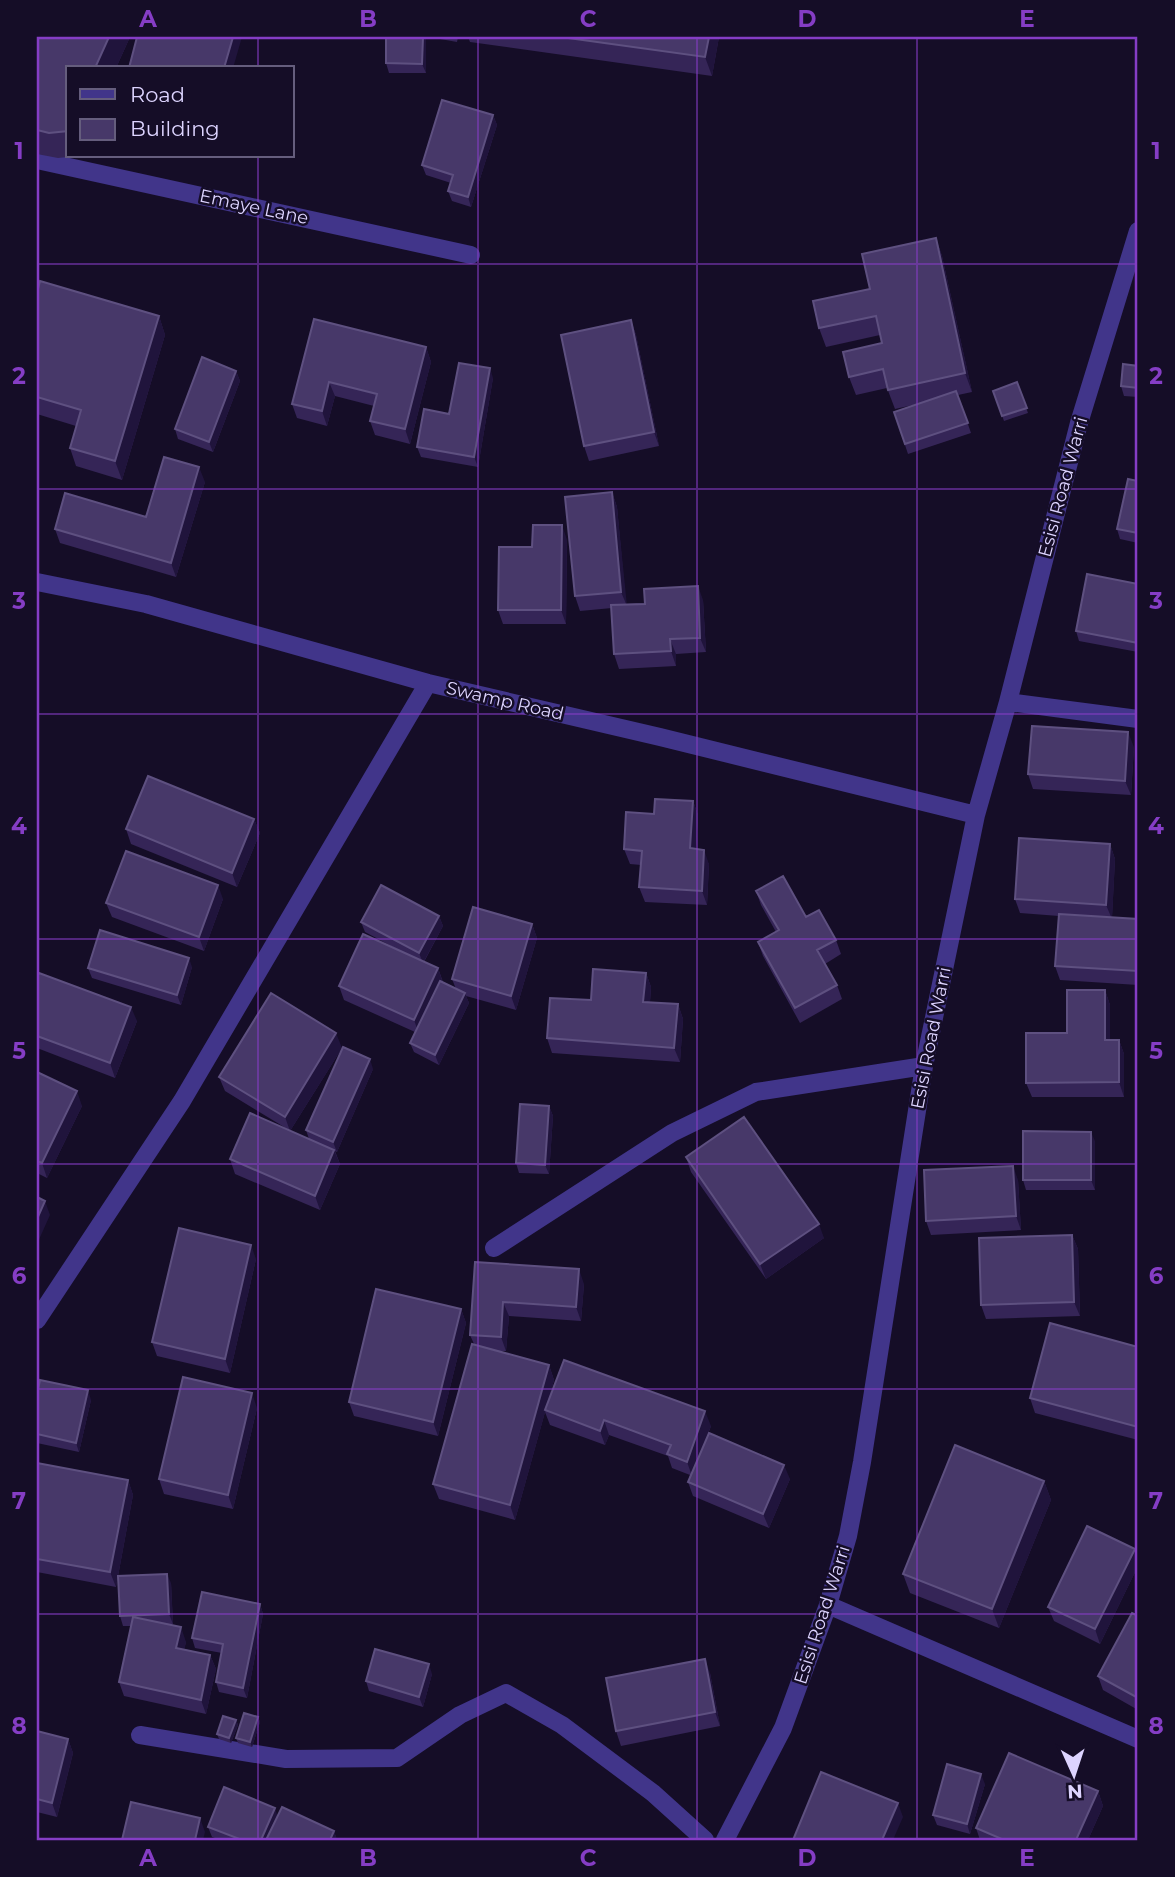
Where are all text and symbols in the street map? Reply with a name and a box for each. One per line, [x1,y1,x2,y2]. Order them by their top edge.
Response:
text: A [138,5,157,33]
text: B [359,5,377,33]
text: C [580,5,597,33]
text: D [798,5,817,33]
text: E [1019,5,1035,33]
legend [66,66,294,158]
text: Road [130,82,185,107]
text: Building [130,116,220,141]
text: 1 [14,137,24,165]
text: 1 [1151,137,1161,165]
street label: Emaye Lane [198,185,311,229]
text: 2 [12,362,26,390]
text: 2 [1149,362,1163,390]
street label: Esisi Road Warri [1034,414,1092,560]
text: 3 [11,587,26,615]
text: 3 [1148,587,1163,615]
street label: Swamp Road [444,677,566,725]
text: 4 [11,812,27,840]
text: 4 [1148,812,1164,840]
street label: Esisi Road Warri [906,965,956,1111]
text: 5 [12,1037,26,1065]
text: 5 [1149,1037,1163,1065]
text: 6 [12,1262,27,1290]
text: 6 [1149,1262,1164,1290]
text: 7 [12,1487,26,1515]
text: 7 [1149,1487,1163,1515]
street label: Esisi Road Warri [789,1543,855,1687]
text: 8 [11,1712,27,1740]
text: 8 [1148,1712,1164,1740]
north arrow [1038,1741,1108,1811]
text: N [1067,1780,1083,1803]
text: A [138,1844,157,1872]
text: B [359,1844,377,1872]
text: C [580,1844,597,1872]
text: D [798,1844,817,1872]
text: E [1019,1844,1035,1872]

